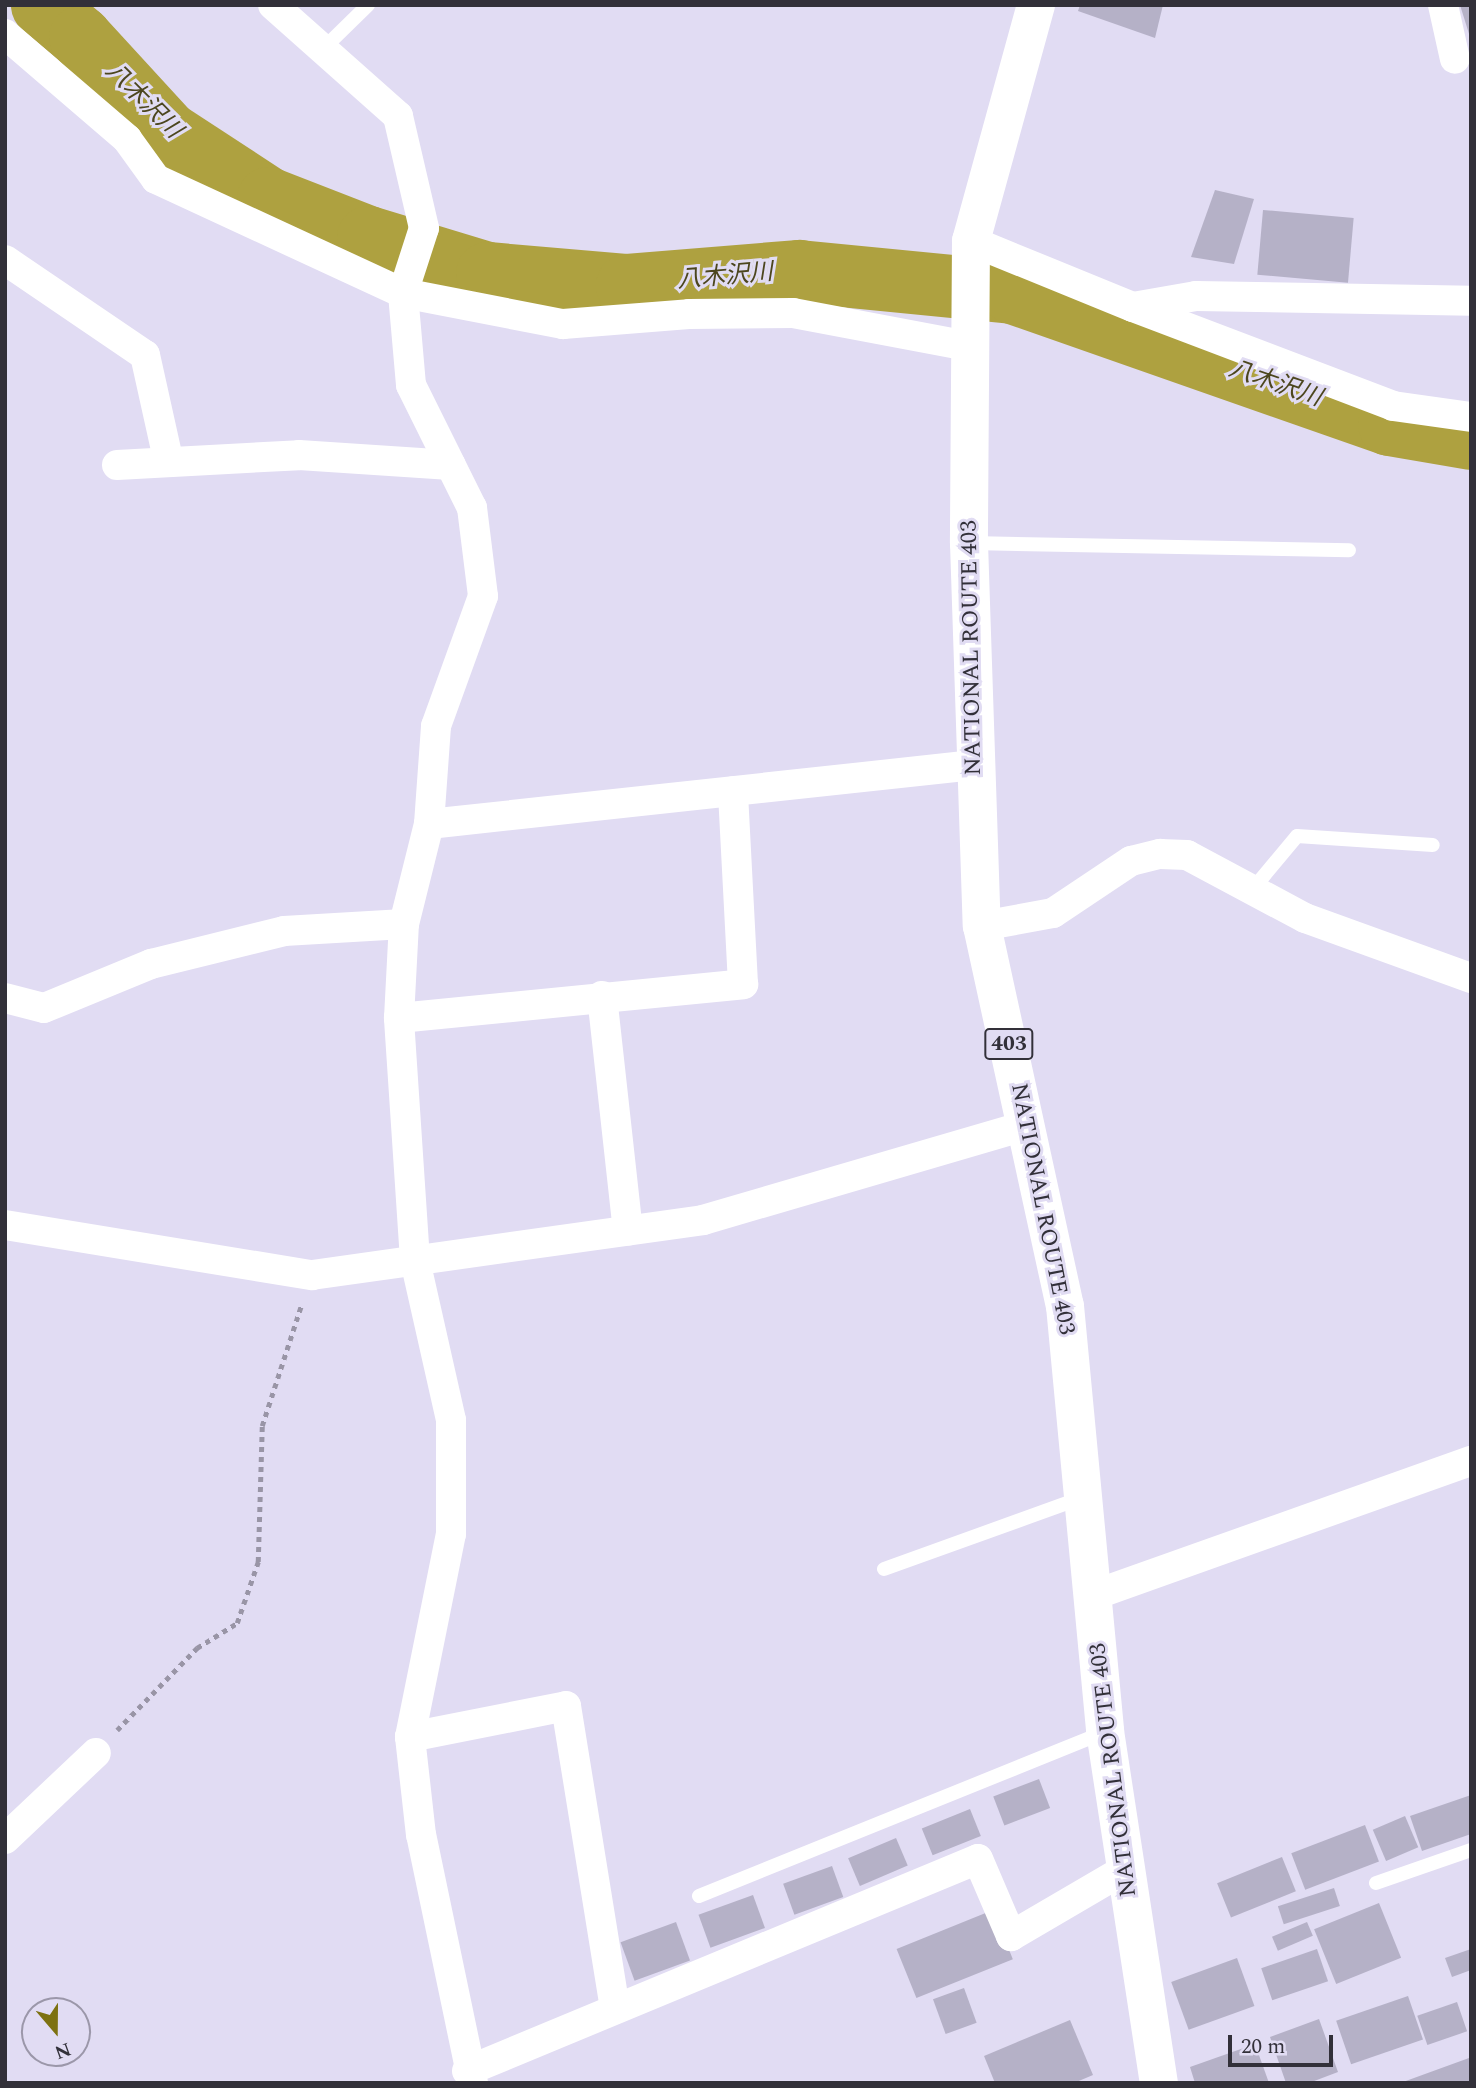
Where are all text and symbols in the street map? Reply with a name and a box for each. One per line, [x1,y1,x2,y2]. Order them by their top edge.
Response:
water label: 八木沢川 [99,57,187,145]
water label: 八木沢川 [676,258,774,296]
water label: 八木沢川 [1225,355,1325,413]
street label: NATIONAL ROUTE 403 [956,520,988,776]
road number: 403 [983,1026,1035,1062]
street label: NATIONAL ROUTE 403 [1004,1081,1080,1337]
street label: NATIONAL ROUTE 403 [1085,1642,1143,1898]
north arrow [21,1997,91,2067]
scale bar [1231,2022,1336,2066]
text: 20 m [1241,2031,1285,2063]
text: N [50,2034,75,2067]

